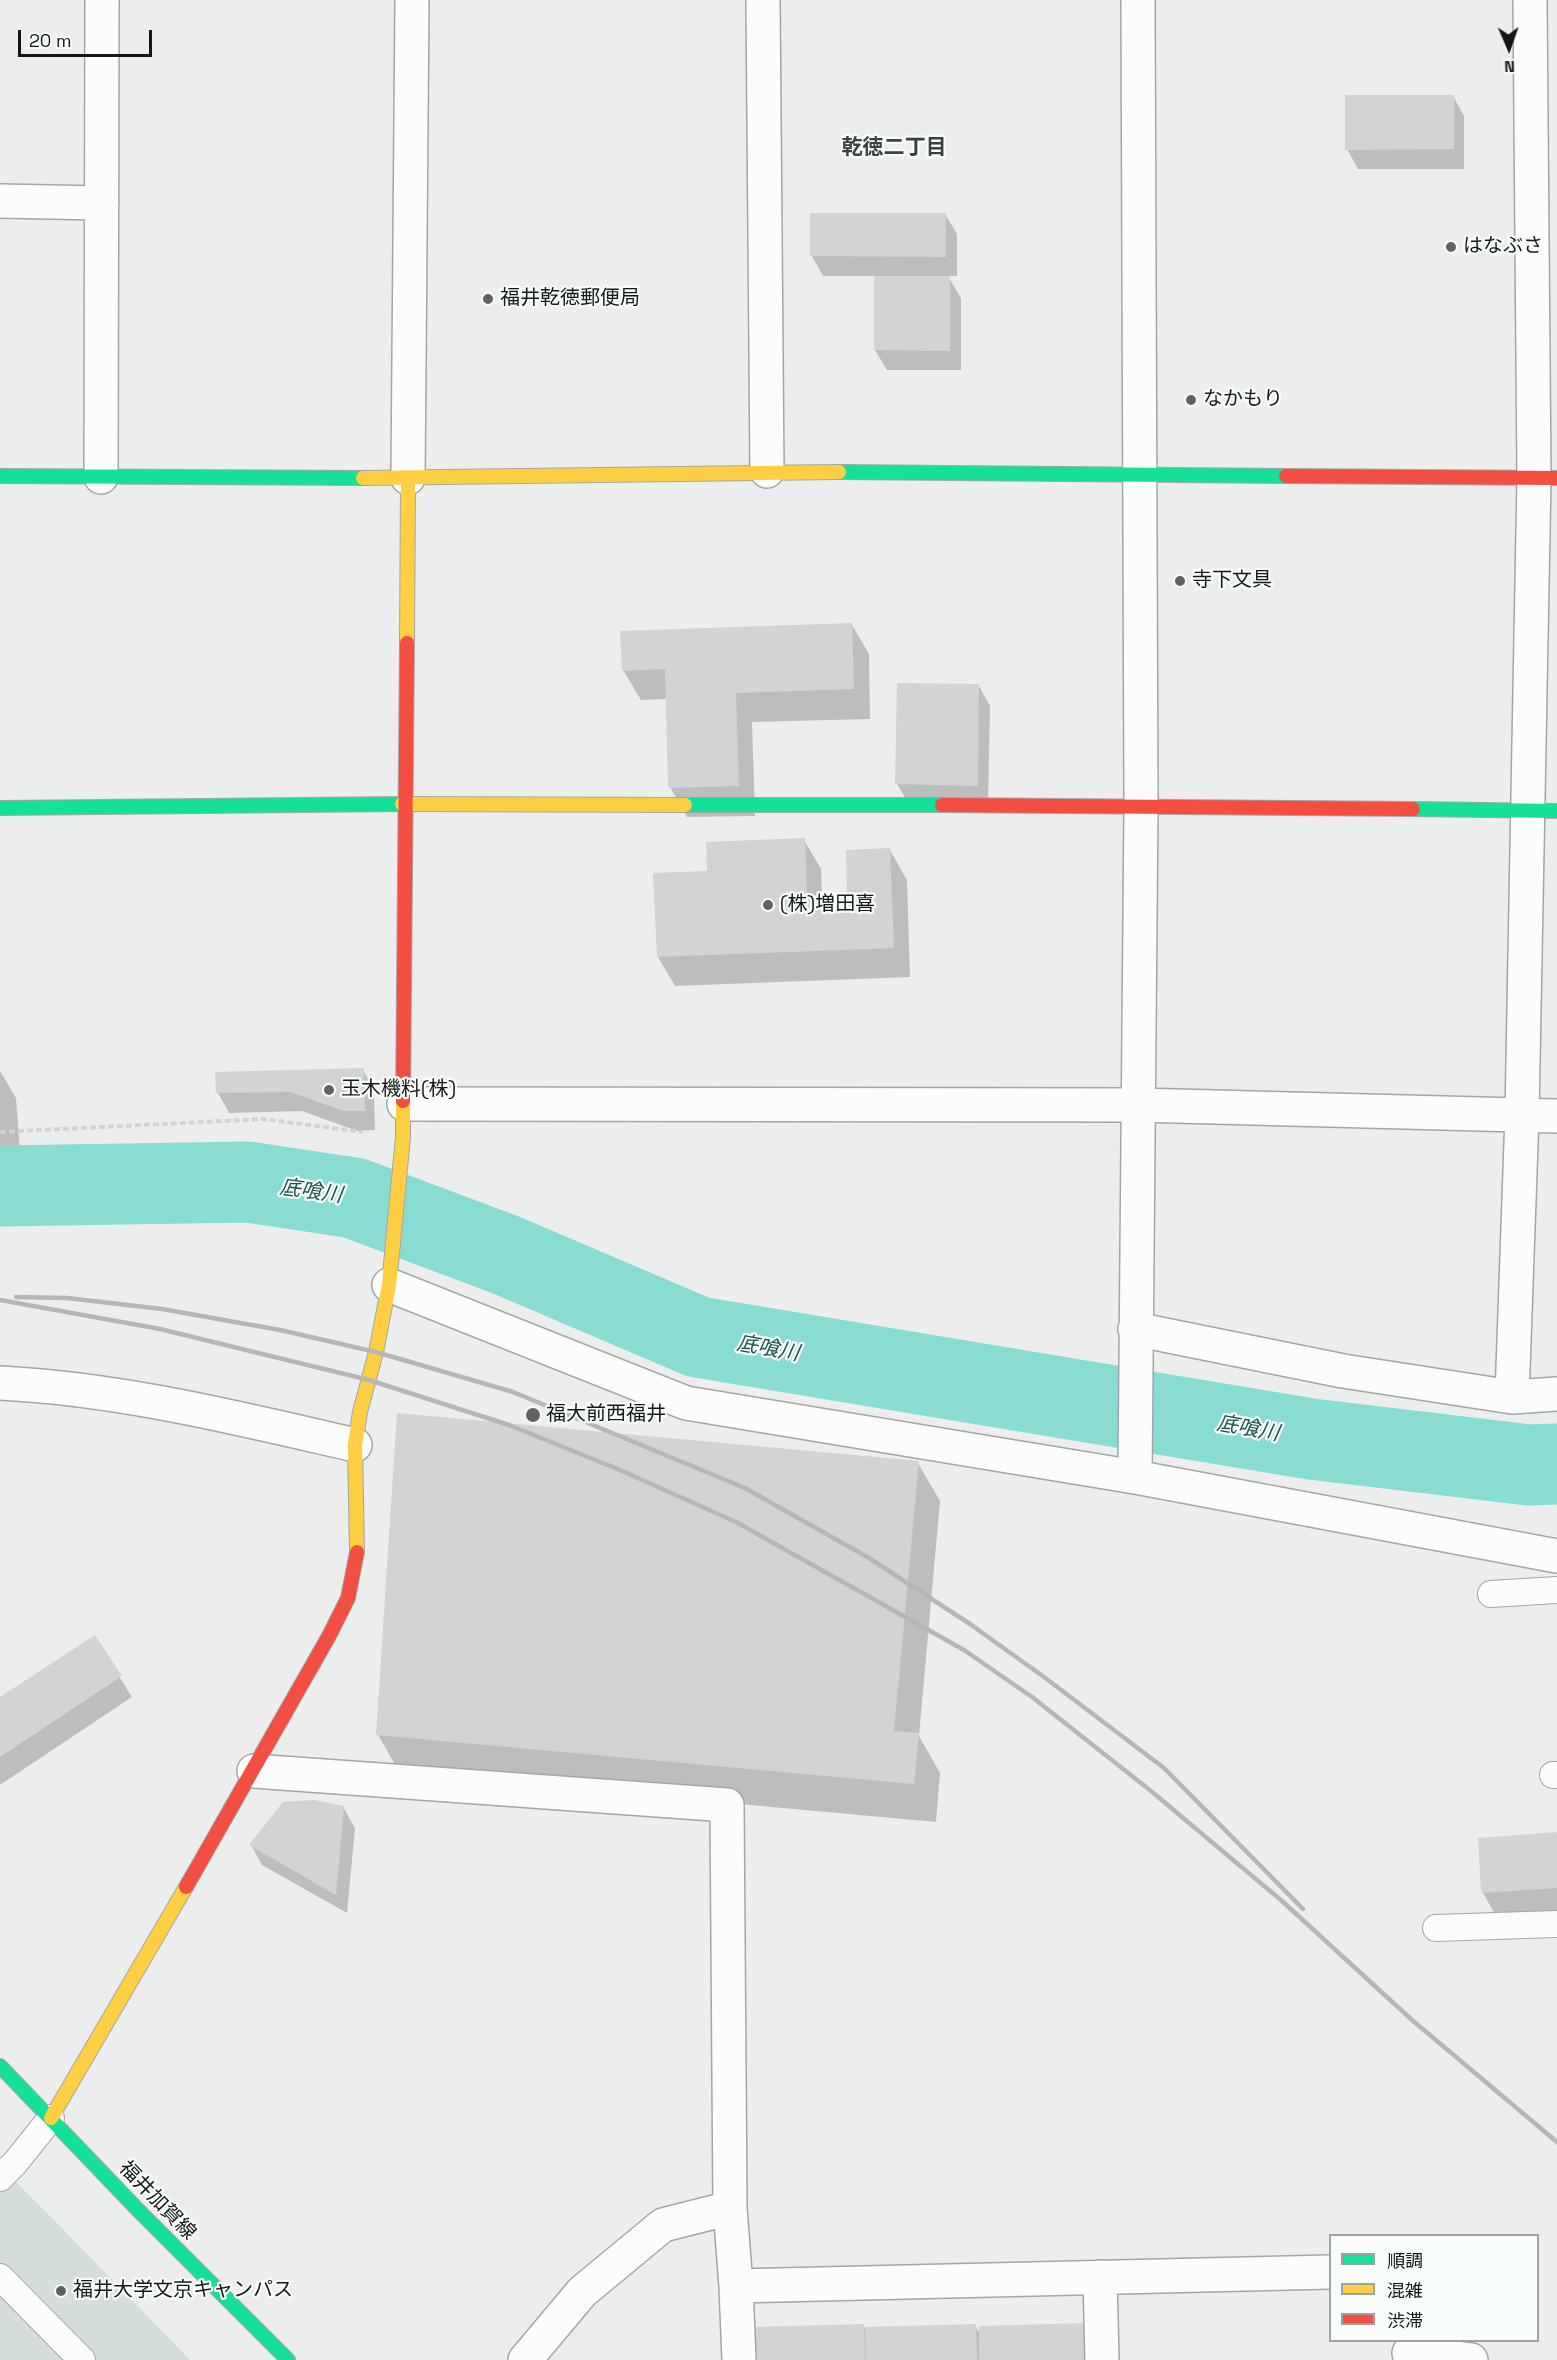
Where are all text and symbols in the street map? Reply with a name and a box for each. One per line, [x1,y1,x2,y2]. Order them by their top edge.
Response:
scale bar [21,18,154,56]
north arrow [1479,18,1539,78]
text: 20 m [29,29,72,52]
text: N [1504,56,1515,77]
district label: 乾徳二丁目 [842,135,946,161]
place label: はなぶさ [1463,235,1543,259]
marker: はなぶさ [1444,240,1458,254]
place label: 福井乾徳郵便局 [500,287,640,311]
marker: 福井乾徳郵便局 [481,292,495,306]
place label: なかもり [1203,388,1283,412]
marker: なかもり [1184,393,1198,407]
place label: 寺下文具 [1192,569,1272,593]
marker: 寺下文具 [1173,574,1187,588]
place label: (株)増田喜 [780,893,875,917]
marker: (株)増田喜 [761,898,775,912]
place label: 玉木機料(株) [341,1078,456,1102]
marker: 玉木機料(株) [322,1083,336,1097]
water label: 底喰川 [278,1175,344,1209]
water label: 底喰川 [735,1331,801,1367]
place label: 福大前西福井 [546,1403,666,1427]
marker: 福大前西福井 [524,1406,542,1424]
water label: 底喰川 [1215,1411,1281,1447]
street label: 福井加賀線 [114,2157,200,2245]
legend [1329,2234,1539,2342]
text: 順調 [1387,2249,1423,2272]
place label: 福井大学文京キャンパス [73,2279,293,2303]
text: 混雑 [1387,2279,1423,2302]
marker: 福井大学文京キャンパス [54,2284,68,2298]
text: 渋滞 [1387,2309,1423,2332]

